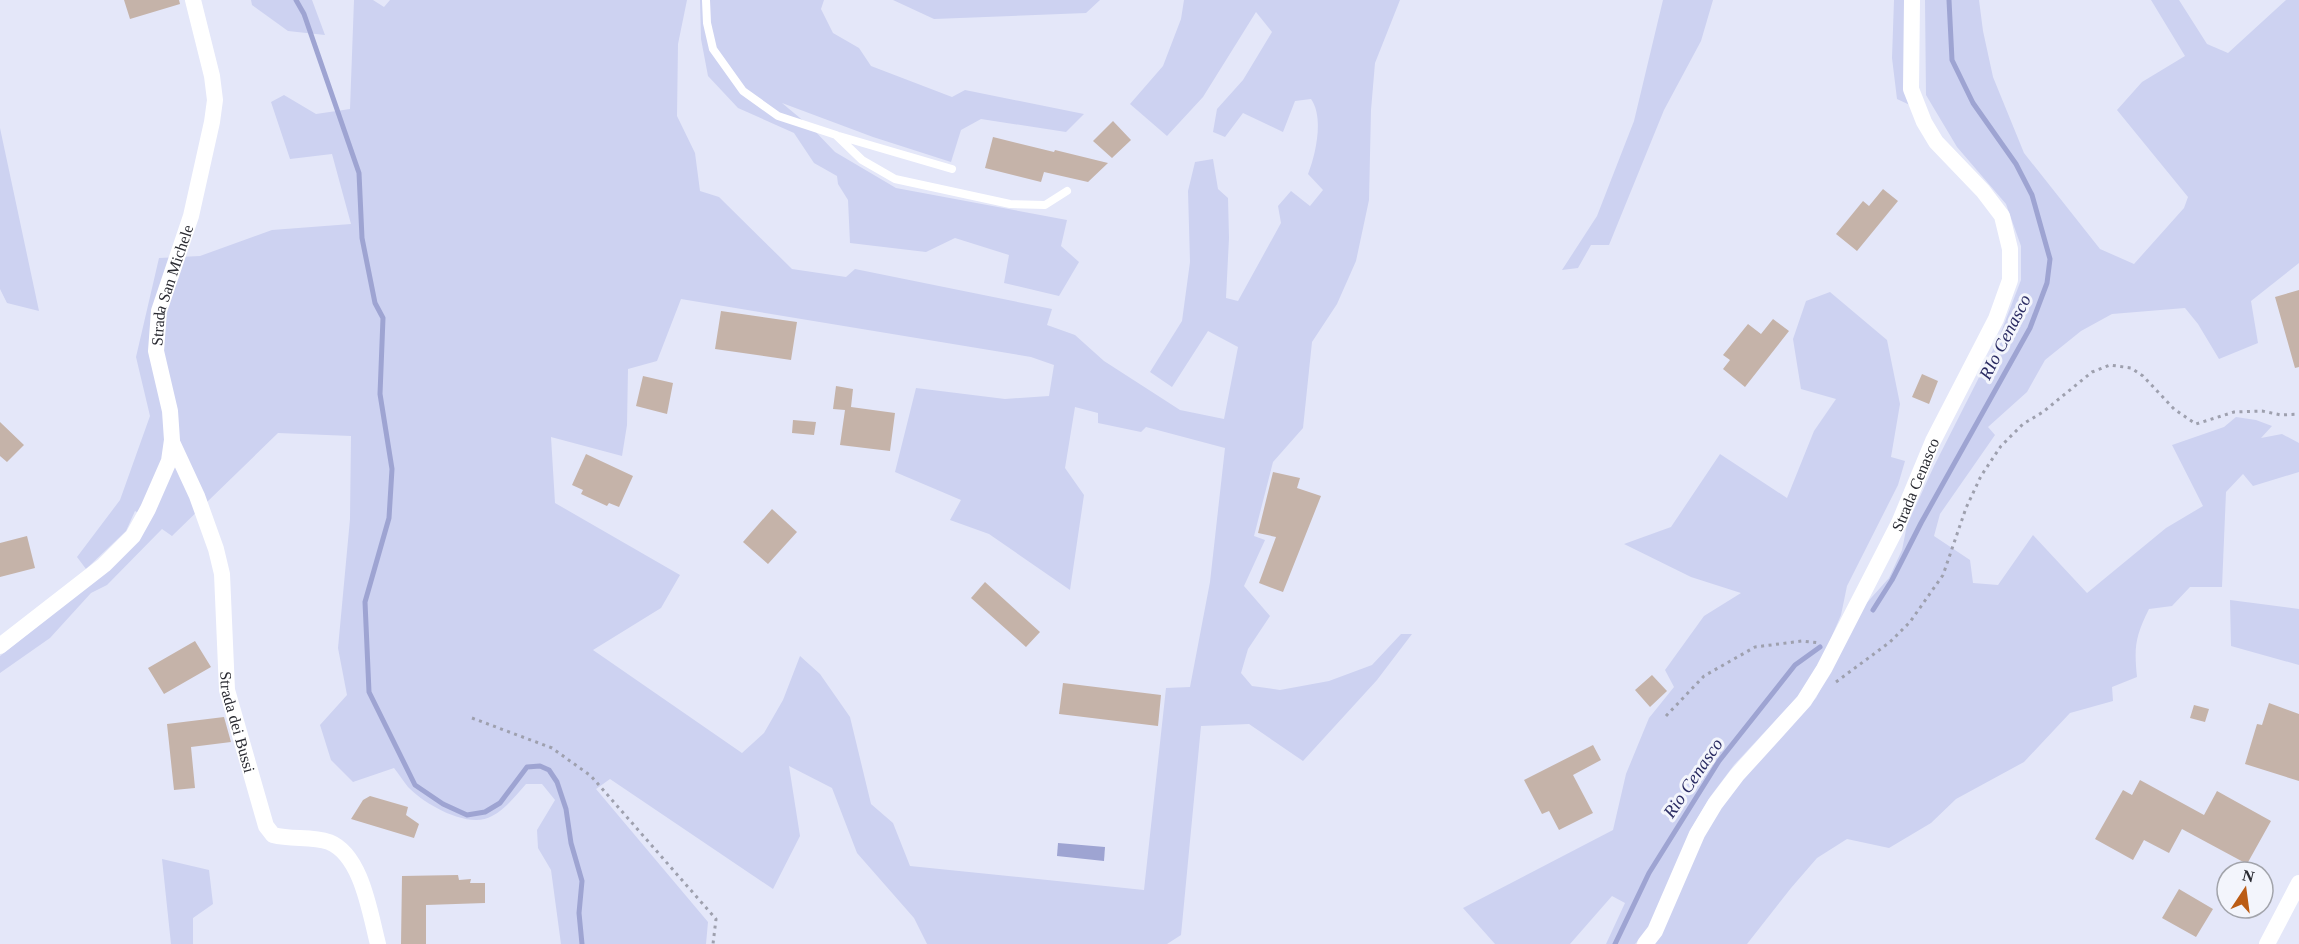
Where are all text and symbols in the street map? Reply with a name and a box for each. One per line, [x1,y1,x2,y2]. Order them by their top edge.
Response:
street label: Strada San Michele [148,222,196,346]
water label: RIo Cenasco [1975,291,2035,384]
street label: Strada Cenasco [1888,435,1942,534]
street label: Strada dei Bussi [218,671,259,775]
water label: Rio Cenasco [1659,734,1727,822]
north arrow [2215,860,2275,920]
text: N [2241,866,2256,886]

